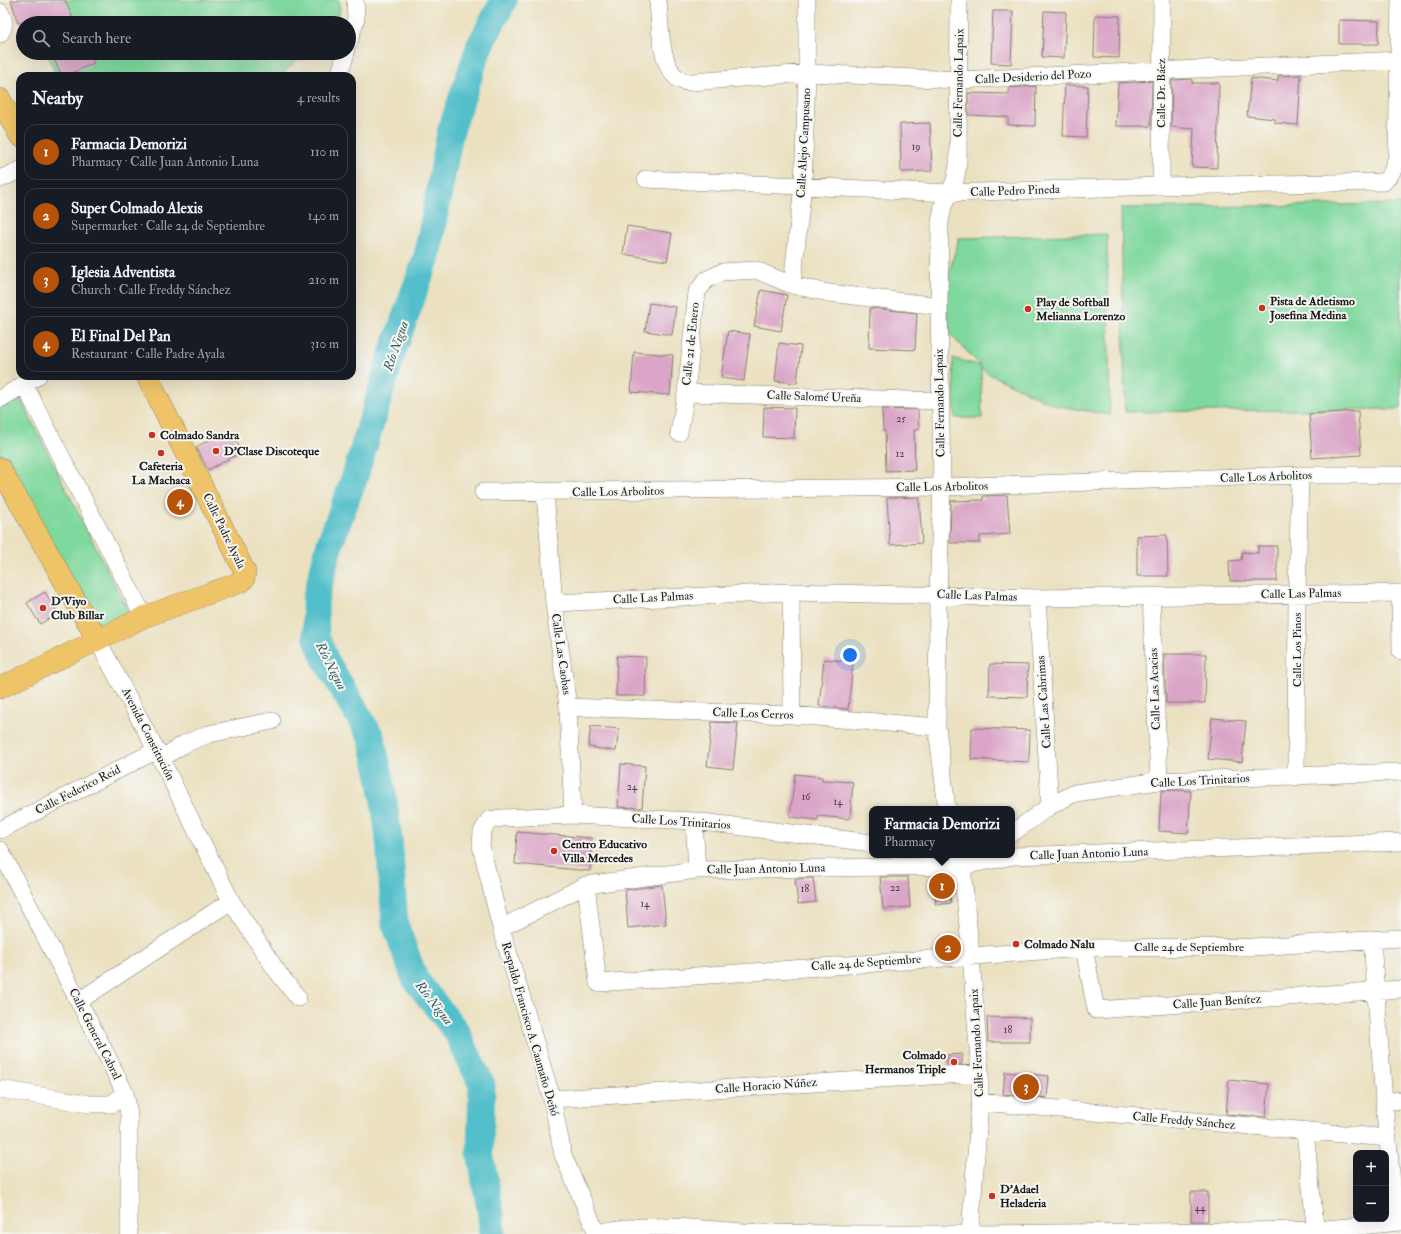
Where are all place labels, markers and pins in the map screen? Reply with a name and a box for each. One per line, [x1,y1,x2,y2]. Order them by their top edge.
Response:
place label: Pista de Atletismo Josefina Medina [1269,294,1355,323]
place label: Play de Softball Melianna Lorenzo [1035,295,1125,324]
marker: Pista de Atletismo Josefina Medina [1257,303,1267,313]
marker: Play de Softball Melianna Lorenzo [1023,304,1033,314]
place label: Colmado Sandra [160,428,240,443]
marker: Colmado Sandra [147,430,157,440]
place label: D'Clase Discoteque [224,444,320,459]
marker: D'Clase Discoteque [211,446,221,456]
marker: Cafeteria La Machaca [156,448,166,458]
place label: Cafeteria La Machaca [132,459,191,488]
pin: 4 [167,487,193,517]
place label: D'Viyo Club Billar [51,594,104,623]
marker: D'Viyo Club Billar [38,603,48,613]
place label: Centro Educativo Villa Mercedes [561,837,647,866]
marker: Centro Educativo Villa Mercedes [549,846,559,856]
pin: 1 [929,871,955,901]
pin: 2 [935,933,961,963]
place label: Colmado Nalu [1024,937,1095,952]
marker: Colmado Nalu [1011,939,1021,949]
place label: Colmado Hermanos Triple [865,1048,947,1077]
marker: Colmado Hermanos Triple [949,1057,959,1067]
pin: 3 [1013,1072,1039,1102]
place label: D'Adael Heladeria [1000,1182,1047,1211]
marker: D'Adael Heladeria [987,1191,997,1201]

